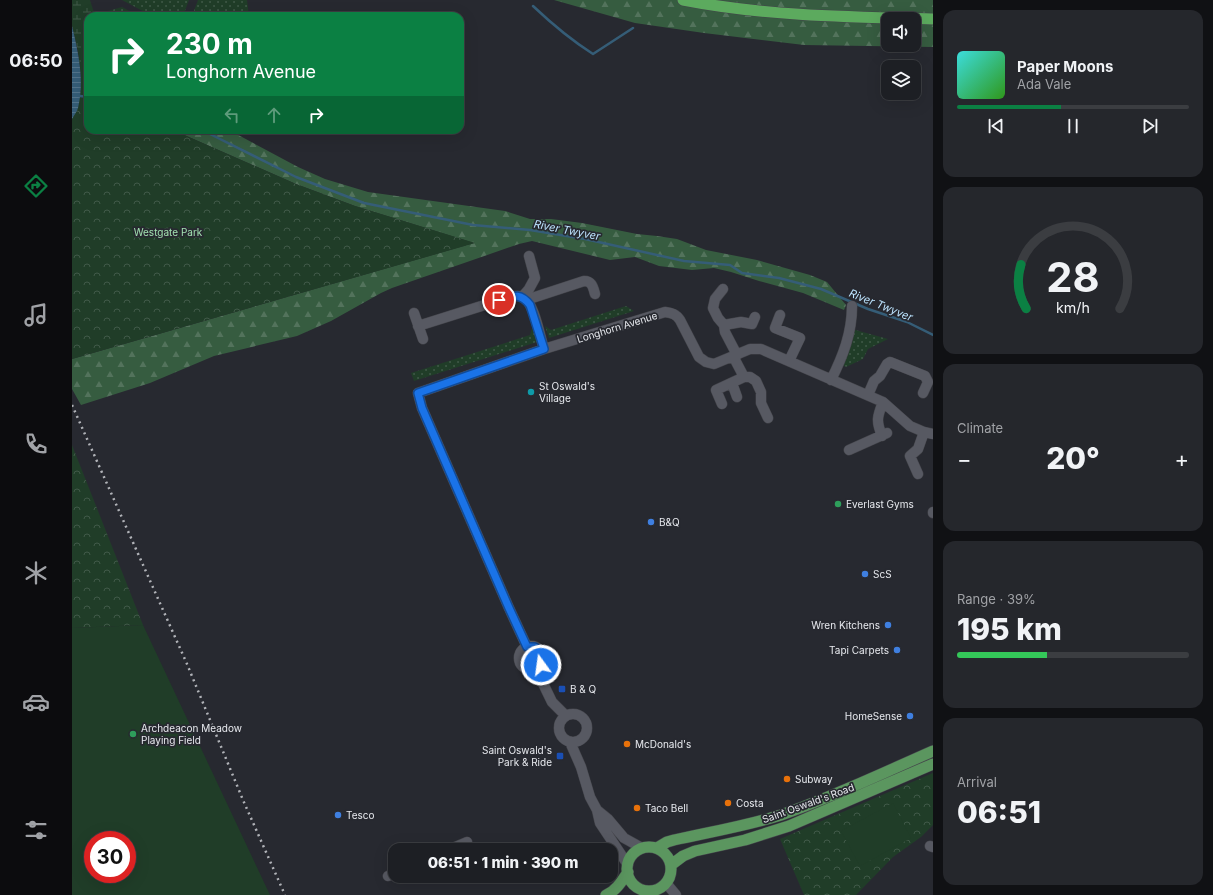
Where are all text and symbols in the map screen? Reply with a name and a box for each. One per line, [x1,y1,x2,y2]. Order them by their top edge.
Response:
map controls [881,12,921,100]
button: sound [881,12,921,52]
text: 230 m [166,27,253,61]
icon: right [100,28,152,80]
text: 06:50 [9,50,63,71]
text: Paper Moons [1017,57,1113,76]
button: layers [881,60,921,100]
text: Longhorn Avenue [166,61,316,82]
text: Ada Vale [1017,76,1071,92]
icon: left [221,104,243,126]
icon: ahead [263,104,285,126]
icon: right [305,104,327,126]
icon: previous [985,115,1007,137]
icon: pause [1062,115,1084,137]
icon: next [1139,115,1161,137]
icon: directions [22,172,50,200]
water label: River Twyver [533,217,602,243]
park label: Westgate Park [134,226,203,238]
text: 28 [1046,251,1100,301]
pin [482,283,516,317]
water label: River Twyver [847,286,916,324]
icon: arrive [488,289,510,311]
text: km/h [1056,298,1090,315]
icon: music [22,301,50,329]
street label: Longhorn Avenue [575,309,659,345]
place label: St Oswald's Village [539,380,595,404]
marker: St Oswald's Village [526,387,536,397]
text: Climate [957,420,1003,436]
icon: phone [22,430,50,458]
text: 20° [1046,440,1100,476]
text: − [957,446,972,472]
text: + [1174,446,1189,472]
place label: Everlast Gyms [846,498,914,510]
marker: Everlast Gyms [833,499,843,509]
place label: B&Q [659,516,680,528]
marker: B&Q [646,517,656,527]
icon: climate [22,559,50,587]
place label: ScS [873,568,892,580]
marker: ScS [860,569,870,579]
text: Range · 39% [957,591,1036,607]
text: 195 km [957,611,1062,647]
place label: Wren Kitchens [811,619,880,631]
marker: Wren Kitchens [883,620,893,630]
position arrow [520,644,562,686]
place label: Tapi Carpets [829,644,889,656]
marker: Tapi Carpets [892,645,902,655]
place label: B & Q [570,683,597,695]
marker: B & Q [557,684,567,694]
icon: car [22,688,50,716]
place label: HomeSense [845,710,902,722]
marker: HomeSense [905,711,915,721]
place label: Archdeacon Meadow Playing Field [141,722,242,746]
marker: Archdeacon Meadow Playing Field [128,729,138,739]
place label: McDonald's [635,738,691,750]
marker: McDonald's [622,739,632,749]
place label: Saint Oswald's Park & Ride [482,744,552,768]
marker: Saint Oswald's Park & Ride [555,751,565,761]
place label: Subway [795,773,833,785]
marker: Subway [782,774,792,784]
text: Arrival [957,774,997,790]
street label: Saint Oswald's Road [760,781,856,825]
text: 06:51 [957,794,1041,830]
place label: Costa [736,797,764,809]
marker: Costa [723,798,733,808]
place label: Taco Bell [645,802,688,814]
marker: Taco Bell [632,803,642,813]
place label: Tesco [346,809,375,821]
marker: Tesco [333,810,343,820]
icon: filters [22,816,50,844]
speed limit sign: 30 [84,831,136,883]
text: 06:51 · 1 min · 390 m [428,853,578,872]

